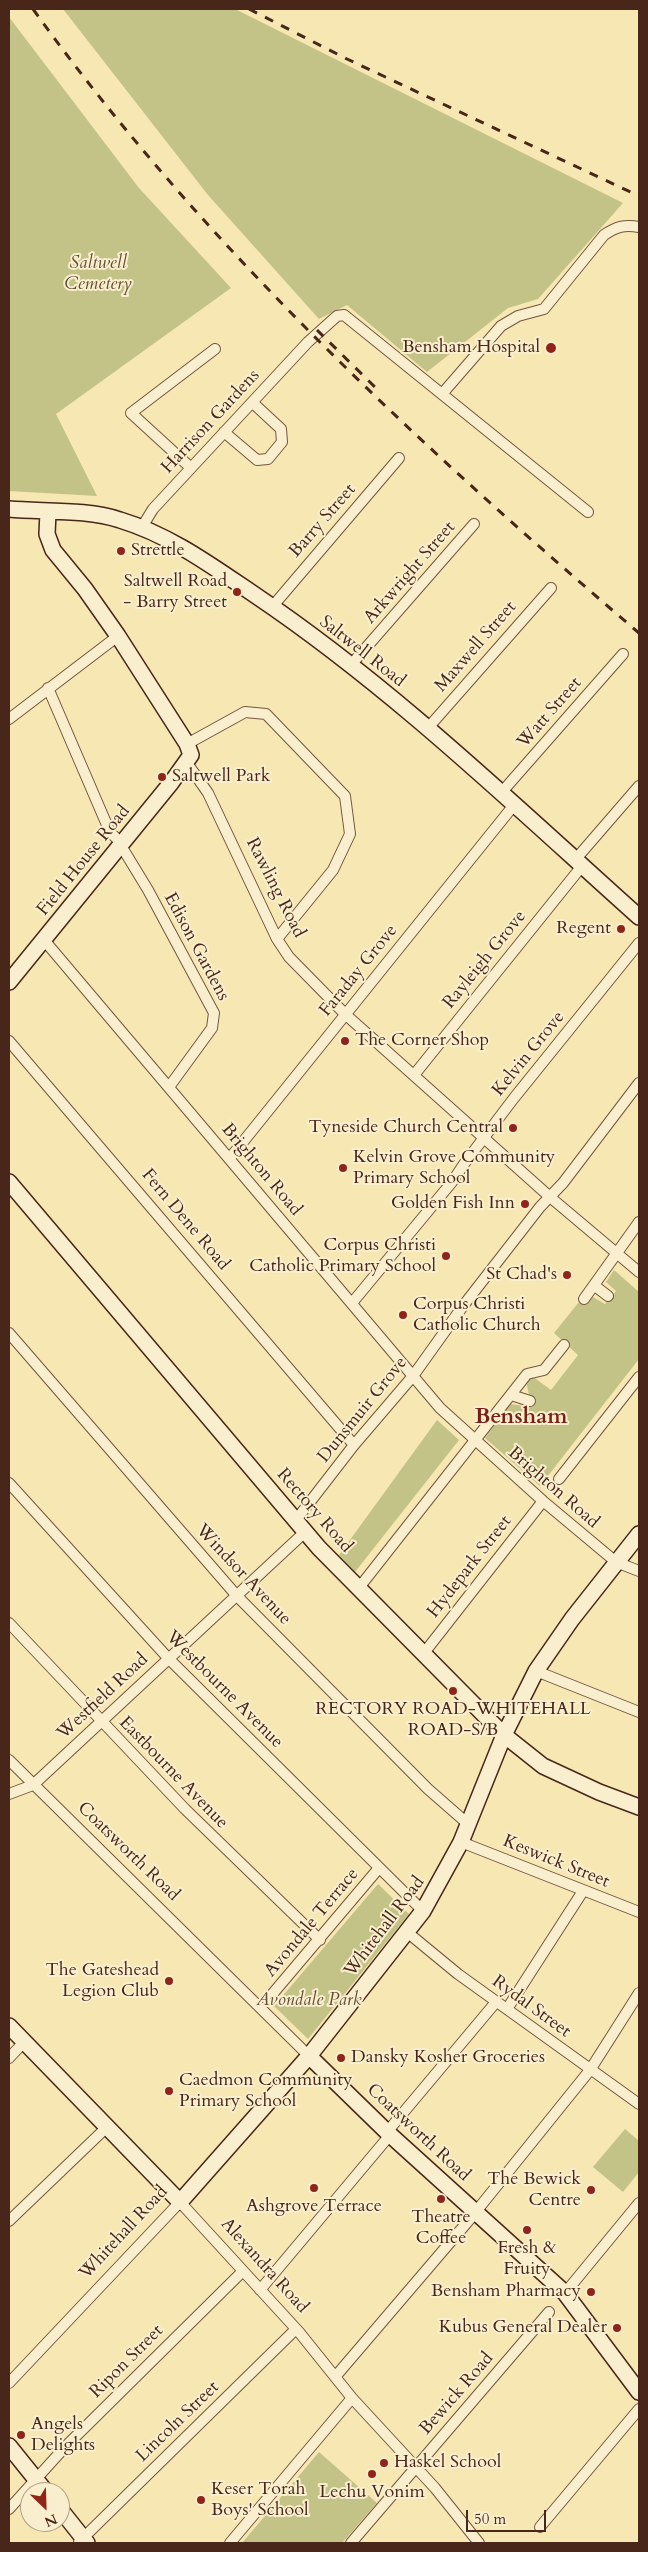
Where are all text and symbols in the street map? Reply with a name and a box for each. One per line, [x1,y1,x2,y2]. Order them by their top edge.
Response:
park label: Saltwell Cemetery [64,253,132,296]
place label: Bensham Hospital [402,337,540,359]
marker: Bensham Hospital [544,341,558,355]
street label: Harrison Gardens [157,365,265,479]
street label: Barry Street [285,480,361,562]
street label: Arkwright Street [360,517,460,629]
place label: Strettle [131,540,185,562]
marker: Strettle [115,545,127,557]
place label: Saltwell Road - Barry Street [123,571,227,614]
marker: Saltwell Road - Barry Street [231,586,243,598]
street label: Maxwell Street [431,597,521,697]
street label: Saltwell Road [315,612,409,692]
street label: Watt Street [513,673,587,753]
place label: Saltwell Park [172,766,270,788]
marker: Saltwell Park [156,771,168,783]
street label: Field House Road [33,801,135,921]
street label: Rawling Road [241,835,309,941]
street label: Edison Gardens [158,889,234,1005]
street label: Rayleigh Grove [439,906,531,1014]
place label: Regent [556,918,611,940]
street label: Faraday Grove [315,921,403,1021]
marker: Regent [615,923,627,935]
street label: Kelvin Grove [488,1007,570,1101]
place label: The Corner Shop [355,1030,489,1052]
marker: The Corner Shop [339,1035,351,1047]
place label: Tyneside Church Central [308,1117,503,1139]
street label: Brighton Road [216,1119,306,1221]
marker: Tyneside Church Central [507,1122,519,1134]
place label: Kelvin Grove Community Primary School [353,1147,555,1190]
marker: Kelvin Grove Community Primary School [337,1162,349,1174]
street label: Fern Dene Road [136,1165,234,1275]
place label: Golden Fish Inn [391,1193,515,1215]
marker: Golden Fish Inn [519,1198,531,1210]
place label: Corpus Christi Catholic Primary School [249,1235,436,1278]
marker: Corpus Christi Catholic Primary School [440,1250,452,1262]
place label: St Chad's [486,1264,557,1286]
marker: St Chad's [561,1269,573,1281]
place label: Corpus Christi Catholic Church [413,1294,541,1336]
marker: Corpus Christi Catholic Church [397,1309,409,1321]
street label: Dunsmuir Grove [314,1353,412,1467]
district label: Bensham [475,1405,567,1431]
street label: Brighton Road [503,1442,603,1534]
street label: Rectory Road [271,1464,357,1558]
street label: Hydepark Street [423,1511,517,1623]
street label: Windsor Avenue [191,1520,295,1630]
street label: Westbourne Avenue [161,1627,287,1753]
street label: Westfield Road [53,1649,153,1745]
marker: RECTORY ROAD-WHITEHALL ROAD-S/B [447,1685,459,1697]
place label: RECTORY ROAD-WHITEHALL ROAD-S/B [315,1699,591,1742]
street label: Eastbourne Avenue [114,1712,232,1834]
street label: Coatsworth Road [72,1798,184,1906]
street label: Keswick Street [500,1831,612,1893]
street label: Avondale Terrace [260,1864,364,1982]
street label: Whitehall Road [340,1873,430,1981]
place label: The Gateshead Legion Club [46,1960,159,2002]
street label: Rydal Street [487,1971,575,2043]
marker: The Gateshead Legion Club [163,1975,175,1987]
park label: Avondale Park [256,1990,362,2012]
place label: Dansky Kosher Groceries [351,2047,545,2069]
marker: Dansky Kosher Groceries [335,2052,347,2064]
place label: Caedmon Community Primary School [179,2070,353,2112]
street label: Coatsworth Road [362,2080,474,2186]
marker: Caedmon Community Primary School [163,2085,175,2097]
place label: The Bewick Centre [487,2169,581,2212]
street label: Whitehall Road [75,2182,173,2284]
marker: Ashgrove Terrace [308,2182,320,2194]
marker: The Bewick Centre [585,2184,597,2196]
marker: Theatre Coffee [435,2193,447,2205]
place label: Ashgrove Terrace [246,2196,382,2218]
place label: Theatre Coffee [411,2207,471,2250]
street label: Alexandra Road [216,2214,312,2318]
marker: Fresh & Fruity [521,2224,533,2236]
place label: Fresh & Fruity [497,2238,557,2280]
place label: Bensham Pharmacy [431,2281,581,2303]
marker: Bensham Pharmacy [585,2286,597,2298]
place label: Kubus General Dealer [439,2317,607,2339]
street label: Ripon Street [86,2321,168,2403]
marker: Kubus General Dealer [611,2322,623,2334]
street label: Bewick Road [415,2348,499,2440]
street label: Lincoln Street [132,2377,224,2467]
place label: Angels Delights [31,2414,95,2456]
marker: Angels Delights [15,2429,27,2441]
place label: Haskel School [394,2452,501,2474]
marker: Haskel School [378,2457,390,2469]
marker: Lechu Vonim [366,2468,378,2480]
place label: Keser Torah Boys' School [211,2479,309,2522]
north arrow [20,2482,70,2532]
place label: Lechu Vonim [319,2482,425,2504]
marker: Keser Torah Boys' School [195,2494,207,2506]
scale bar [468,2500,548,2532]
text: N [41,2509,60,2531]
text: 50 m [474,2509,506,2529]

